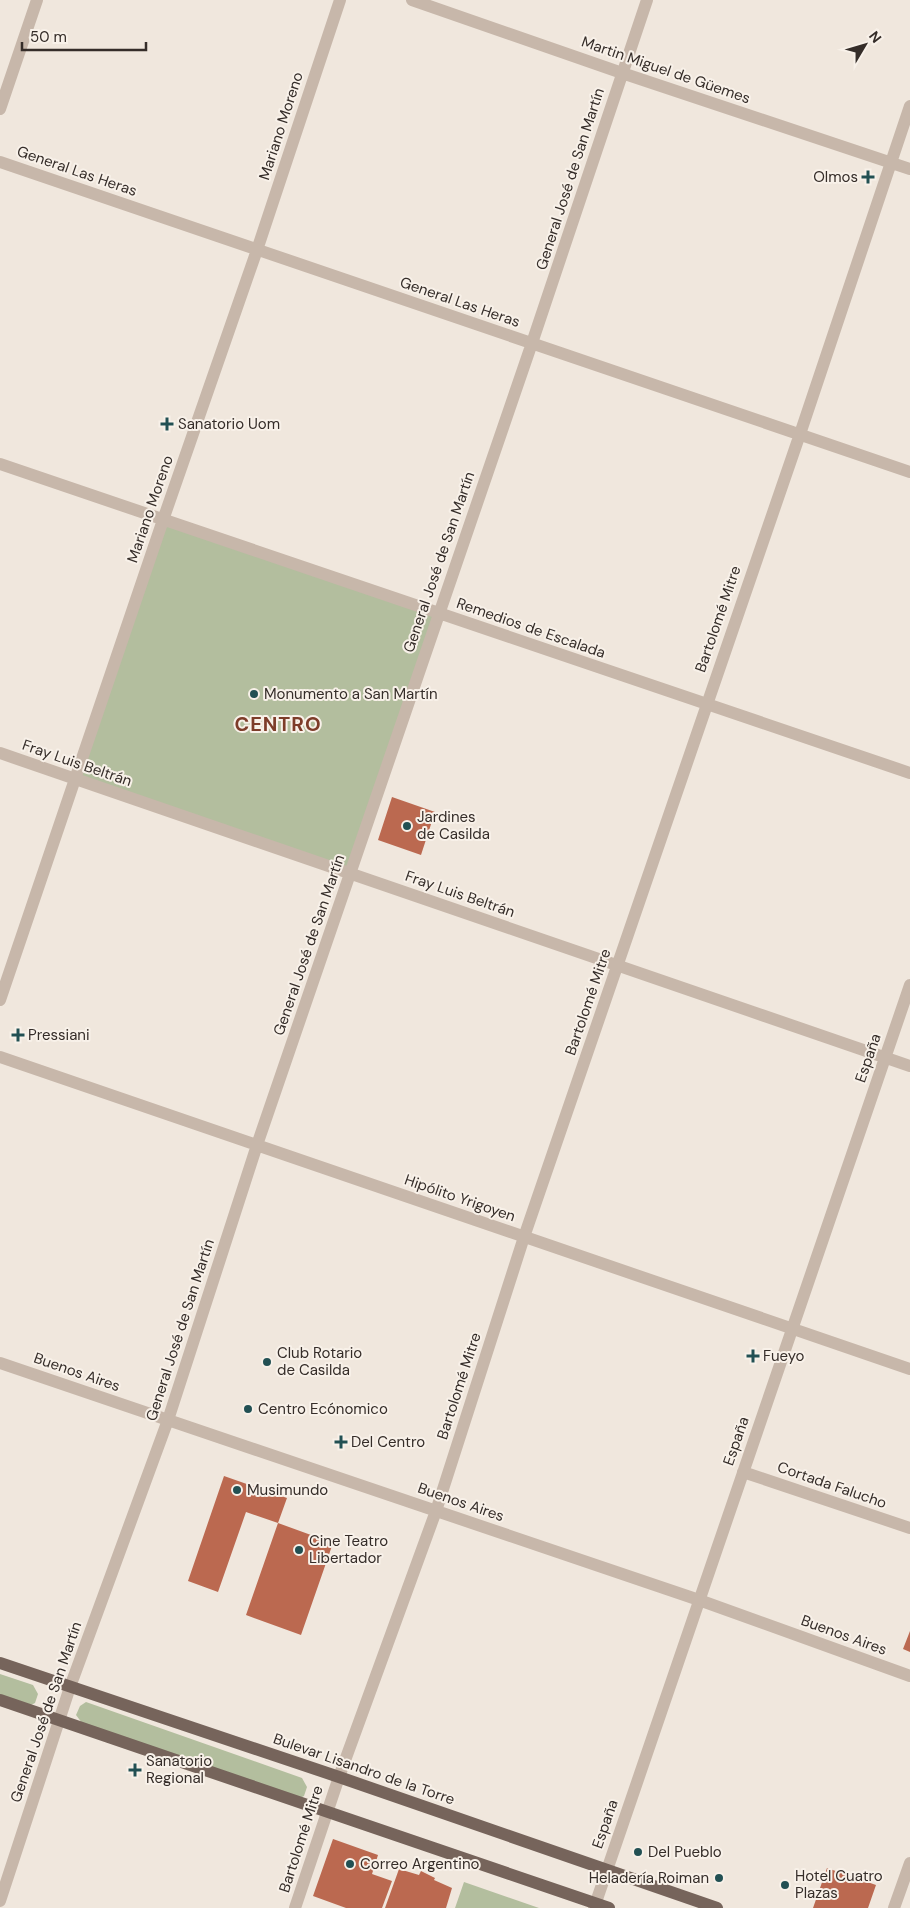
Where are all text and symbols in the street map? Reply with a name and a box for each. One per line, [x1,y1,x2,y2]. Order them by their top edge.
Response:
scale bar [22,20,146,52]
north arrow [840,20,890,70]
text: 50 m [30,27,67,47]
text: N [865,27,885,47]
street label: Martin Miguel de Güemes [579,32,753,108]
street label: Mariano Moreno [254,69,308,183]
street label: General José de San Martín [531,86,609,272]
street label: General Las Heras [14,141,140,201]
place label: Olmos [813,167,858,187]
marker: Olmos [862,171,874,183]
street label: General Las Heras [397,272,523,332]
place label: Sanatorio Uom [178,414,280,434]
marker: Sanatorio Uom [160,417,174,431]
street label: Mariano Moreno [122,453,178,565]
street label: General José de San Martín [399,469,479,655]
street label: Bartolomé Mitre [690,563,746,675]
street label: Remedios de Escalada [454,593,608,663]
place label: Monumento a San Martín [264,684,438,704]
marker: Monumento a San Martín [248,688,260,700]
district label: CENTRO [234,711,322,737]
street label: Fray Luis Beltrán [20,735,134,791]
place label: Jardines de Casilda [417,807,490,844]
marker: Jardines de Casilda [401,820,413,832]
street label: General José de San Martín [269,852,349,1038]
street label: Fray Luis Beltrán [403,866,517,922]
street label: Bartolomé Mitre [560,946,616,1058]
place label: Pressiani [28,1025,90,1045]
marker: Pressiani [12,1029,24,1041]
street label: España [850,1031,886,1085]
street label: Hipólito Yrigoyen [402,1170,518,1226]
street label: General José de San Martín [141,1237,219,1423]
street label: Bartolomé Mitre [432,1330,486,1442]
place label: Club Rotario de Casilda [277,1343,362,1380]
place label: Fueyo [763,1346,804,1366]
street label: Buenos Aires [31,1348,123,1396]
marker: Fueyo [747,1350,759,1362]
marker: Club Rotario de Casilda [261,1356,273,1368]
place label: Centro Ecónomico [258,1399,388,1419]
marker: Centro Ecónomico [242,1403,254,1415]
street label: España [718,1414,754,1468]
place label: Del Centro [351,1432,425,1452]
marker: Del Centro [335,1436,347,1448]
street label: Cortada Falucho [775,1457,889,1513]
street label: Buenos Aires [415,1478,507,1526]
place label: Musimundo [247,1480,328,1500]
marker: Musimundo [231,1484,243,1496]
place label: Cine Teatro Libertador [309,1531,388,1568]
marker: Cine Teatro Libertador [293,1544,305,1556]
street label: Buenos Aires [798,1610,890,1660]
street label: General José de San Martín [6,1619,86,1805]
street label: Bulevar Lisandro de la Torre [271,1729,457,1809]
place label: Sanatorio Regional [146,1751,212,1788]
marker: Sanatorio Regional [128,1763,142,1777]
street label: Bartolomé Mitre [274,1783,328,1895]
street label: España [587,1797,623,1851]
place label: Del Pueblo [648,1842,722,1862]
marker: Del Pueblo [632,1846,644,1858]
place label: Correo Argentino [360,1854,479,1874]
marker: Correo Argentino [344,1858,356,1870]
place label: Hotel Cuatro Plazas [795,1866,883,1903]
place label: Heladería Roiman [589,1868,709,1888]
marker: Heladería Roiman [713,1872,725,1884]
marker: Hotel Cuatro Plazas [779,1879,791,1891]

